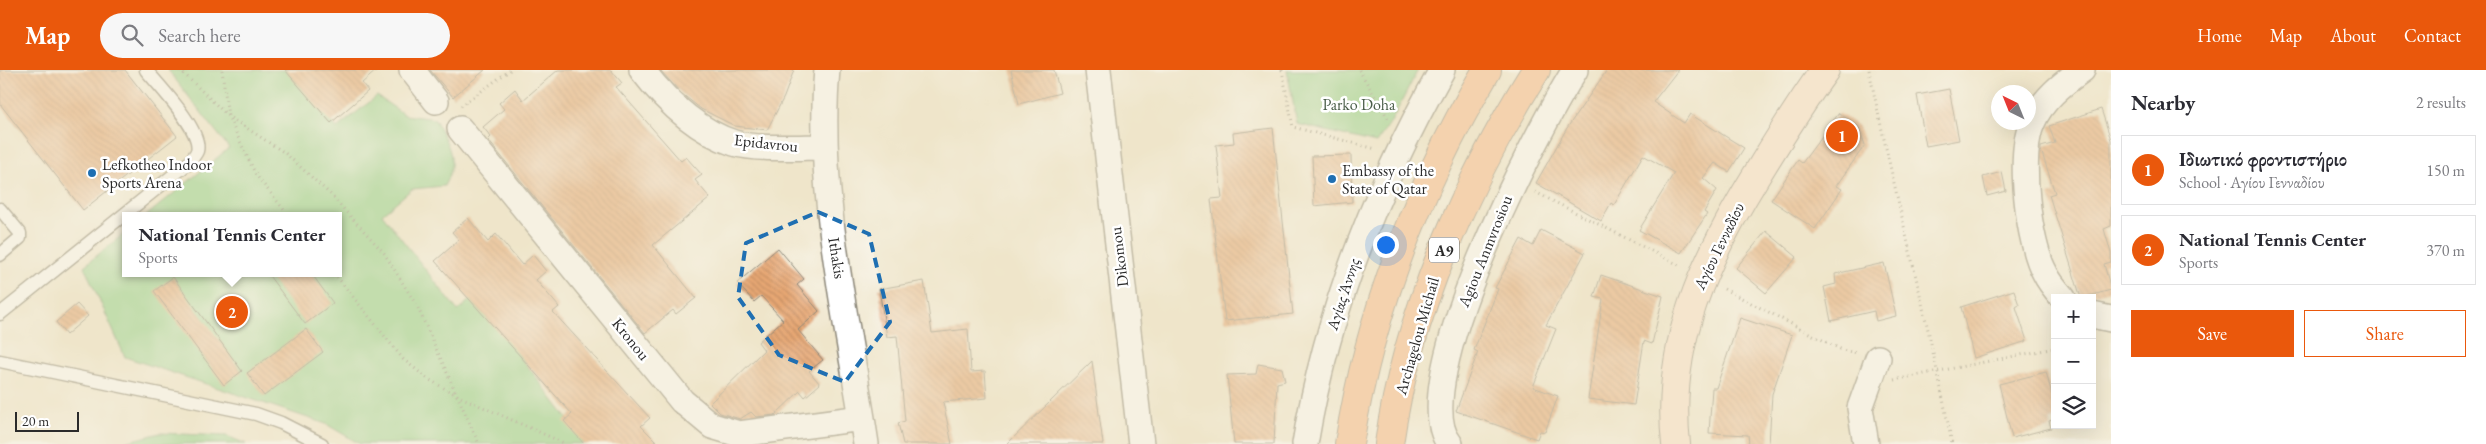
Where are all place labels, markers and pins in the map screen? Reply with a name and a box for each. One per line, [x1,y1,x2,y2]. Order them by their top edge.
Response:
pin: 1 [1826,117,1858,155]
place label: Lefkotheo Indoor Sports Arena [102,154,212,193]
place label: Embassy of the State of Qatar [1342,160,1434,199]
marker: Lefkotheo Indoor Sports Arena [86,167,98,179]
marker: Embassy of the State of Qatar [1326,173,1338,185]
pin: 2 [216,293,248,331]

